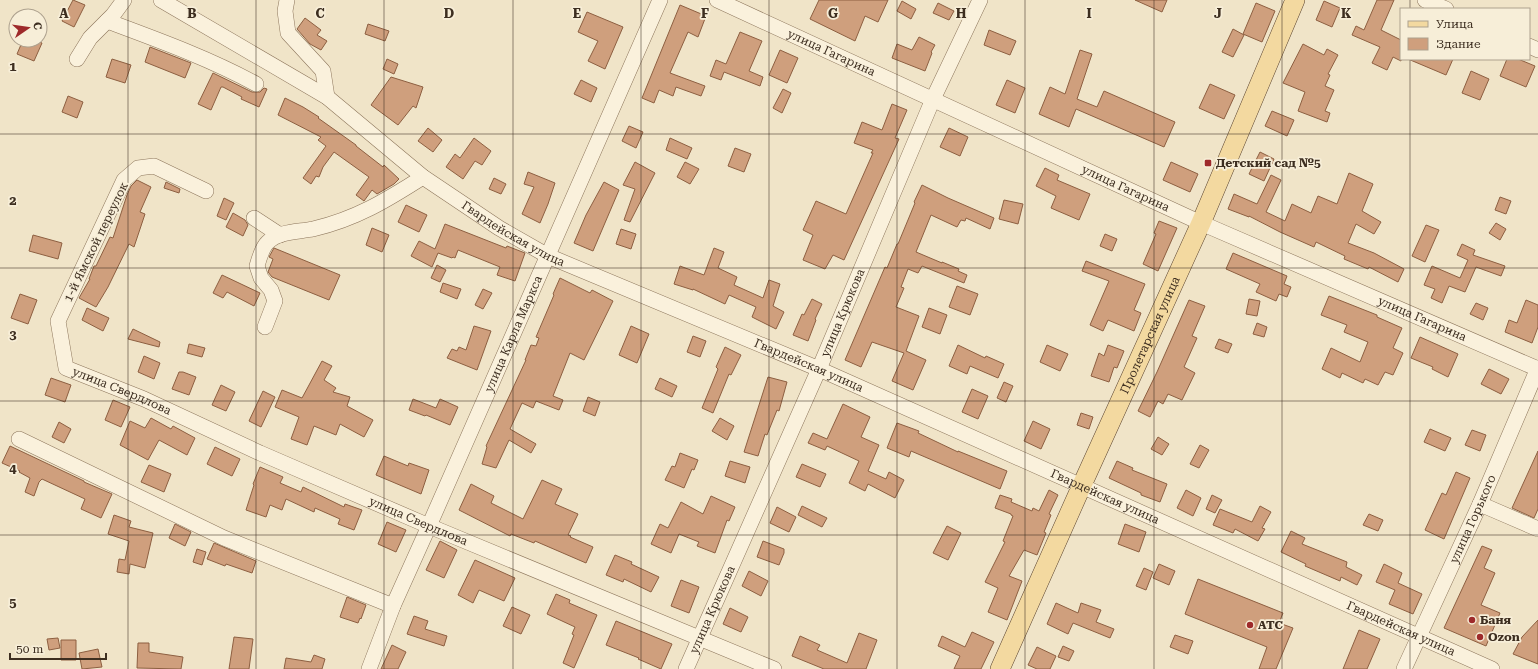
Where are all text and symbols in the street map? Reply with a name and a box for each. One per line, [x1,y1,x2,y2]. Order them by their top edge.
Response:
text: A [59,6,69,21]
text: B [187,6,197,21]
text: C [315,6,325,21]
text: D [444,6,454,21]
text: E [573,6,581,21]
text: F [701,6,709,21]
text: G [828,6,838,21]
text: H [956,6,967,21]
text: I [1086,6,1092,21]
text: J [1214,6,1222,21]
text: K [1341,6,1352,21]
north arrow [8,8,48,48]
legend [1400,8,1530,60]
text: Улица [1436,17,1474,31]
text: С [30,21,45,31]
street label: улица Гагарина [785,26,878,79]
text: Здание [1436,37,1481,51]
text: 1 [9,59,17,74]
place label: Детский сад №5 [1216,156,1321,170]
marker: Детский сад №5 [1203,158,1213,168]
street label: улица Гагарина [1080,162,1172,215]
street label: 1-й Ямской переулок [61,179,131,304]
text: 2 [9,193,17,208]
street label: Гвардейская улица [459,198,567,269]
street label: улица Крюкова [818,266,868,359]
street label: улица Карла Маркса [482,273,545,394]
street label: Пролетарская улица [1117,274,1183,396]
street label: улица Гагарина [1376,294,1469,344]
text: 3 [9,327,17,342]
street label: Гвардейская улица [752,336,866,395]
street label: улица Свердлова [70,364,174,418]
text: 4 [9,461,17,476]
street label: Гвардейская улица [1049,466,1162,527]
street label: улица Горького [1447,473,1499,565]
street label: улица Свердлова [367,494,470,548]
street label: улица Крюкова [687,563,738,656]
text: 5 [9,595,17,610]
street label: Гвардейская улица [1345,598,1458,659]
place label: Баня [1480,613,1512,627]
marker: Баня [1467,615,1477,625]
place label: АТС [1258,618,1284,632]
marker: АТС [1245,620,1255,630]
place label: Ozon [1488,630,1520,644]
marker: Ozon [1475,632,1485,642]
scale bar [10,635,106,661]
text: 50 m [16,642,43,656]

